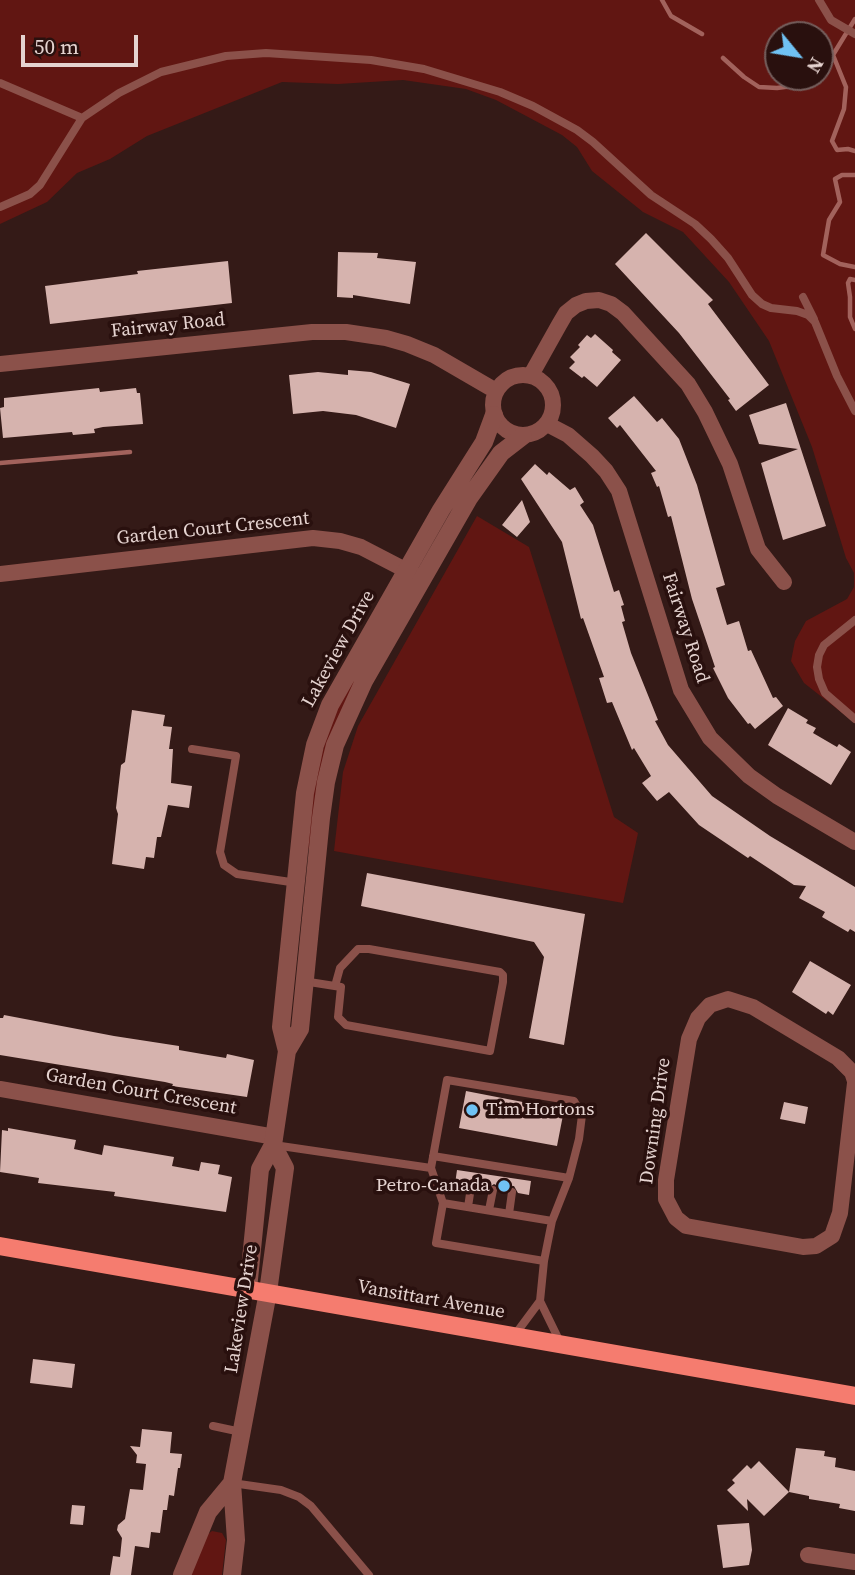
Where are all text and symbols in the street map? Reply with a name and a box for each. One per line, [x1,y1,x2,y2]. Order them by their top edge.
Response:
scale bar [24,21,142,65]
north arrow [764,21,834,91]
text: 50 m [34,32,79,61]
text: N [801,53,830,78]
street label: Fairway Road [110,309,226,343]
street label: Garden Court Crescent [116,508,310,550]
street label: Fairway Road [656,570,714,686]
street label: Lakeview Drive [298,587,380,711]
street label: Downing Drive [636,1056,676,1186]
street label: Garden Court Crescent [44,1064,238,1120]
place label: Tim Hortons [486,1099,594,1121]
marker: Tim Hortons [464,1102,480,1118]
place label: Petro-Canada [376,1175,490,1197]
marker: Petro-Canada [496,1178,512,1194]
street label: Lakeview Drive [221,1243,263,1375]
street label: Vansittart Avenue [355,1276,507,1324]

